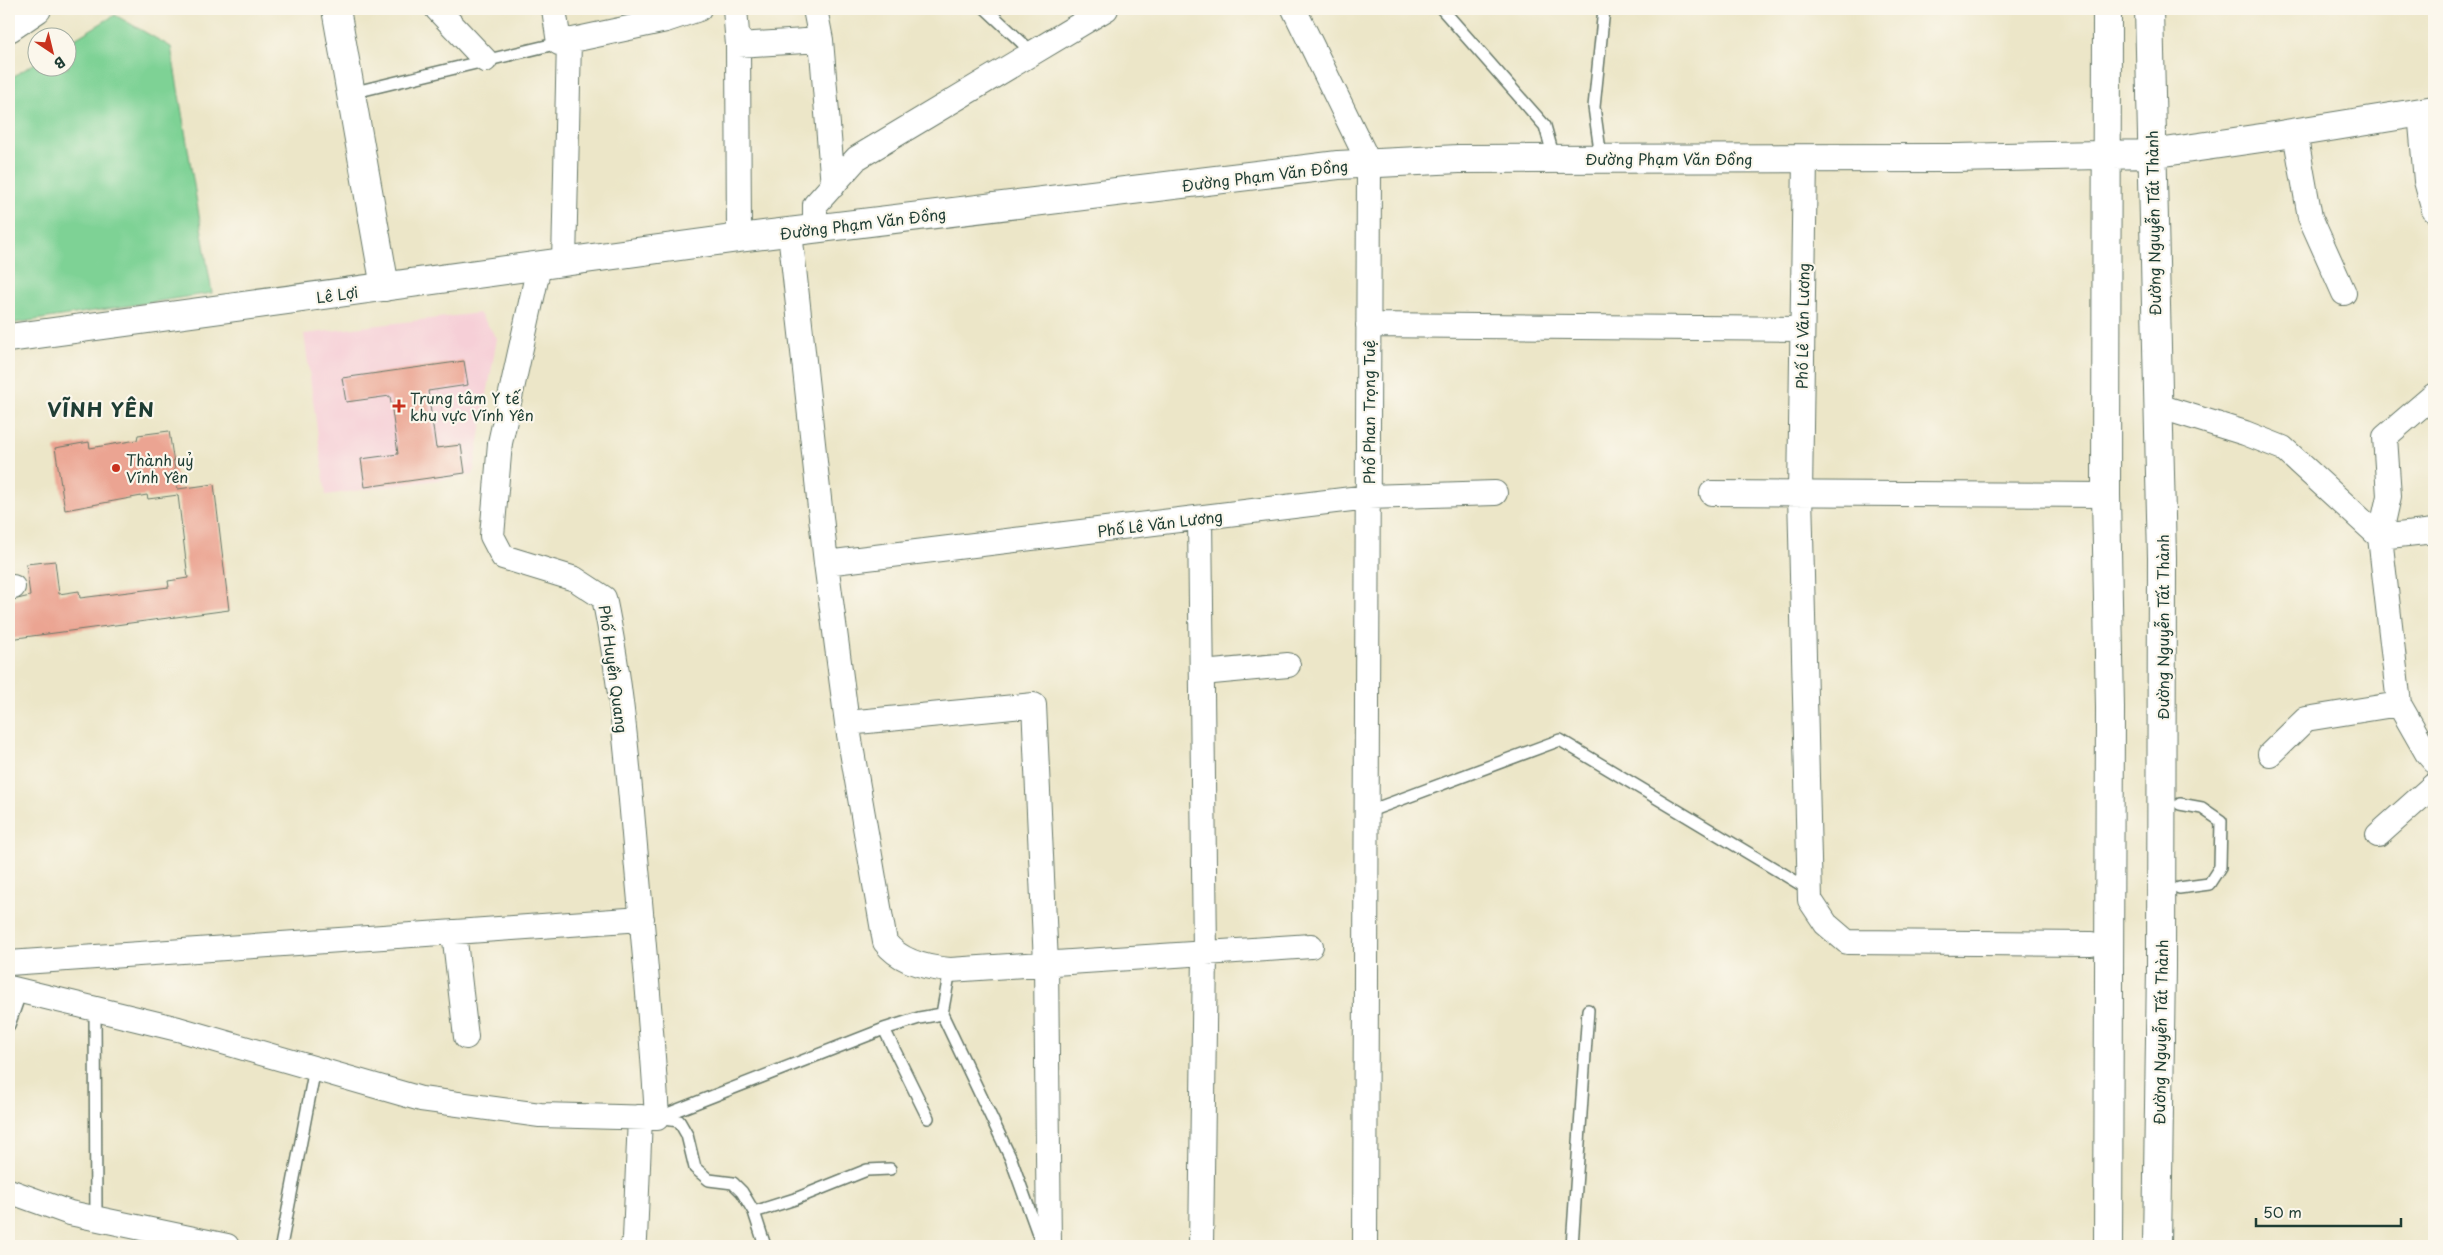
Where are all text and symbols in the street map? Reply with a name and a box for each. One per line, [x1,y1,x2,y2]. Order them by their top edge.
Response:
north arrow [28,28,78,78]
text: B [50,52,70,74]
street label: Đường Nguyễn Tất Thành [2140,130,2166,316]
street label: Đường Phạm Văn Đồng [1585,147,1753,170]
street label: Đường Phạm Văn Đồng [1180,153,1350,197]
street label: Đường Phạm Văn Đồng [778,201,948,245]
street label: Phố Lê Văn Lương [1789,263,1815,389]
street label: Lê Lợi [314,280,360,308]
street label: Phố Phan Trọng Tuệ [1357,340,1380,484]
place label: Trung tâm Y tế khu vực Vĩnh Yên [410,386,534,426]
district label: VĨNH YÊN [47,394,155,424]
marker: Trung tâm Y tế khu vực Vĩnh Yên [392,399,406,413]
place label: Thành uỷ Vĩnh Yên [126,448,194,488]
marker: Thành uỷ Vĩnh Yên [110,462,122,474]
street label: Phố Lê Văn Lương [1096,504,1224,542]
street label: Đường Nguyễn Tất Thành [2151,534,2174,720]
street label: Phố Huyền Quang [594,603,634,735]
street label: Đường Nguyễn Tất Thành [2147,939,2173,1125]
scale bar [2256,1195,2400,1227]
text: 50 m [2263,1200,2302,1223]

